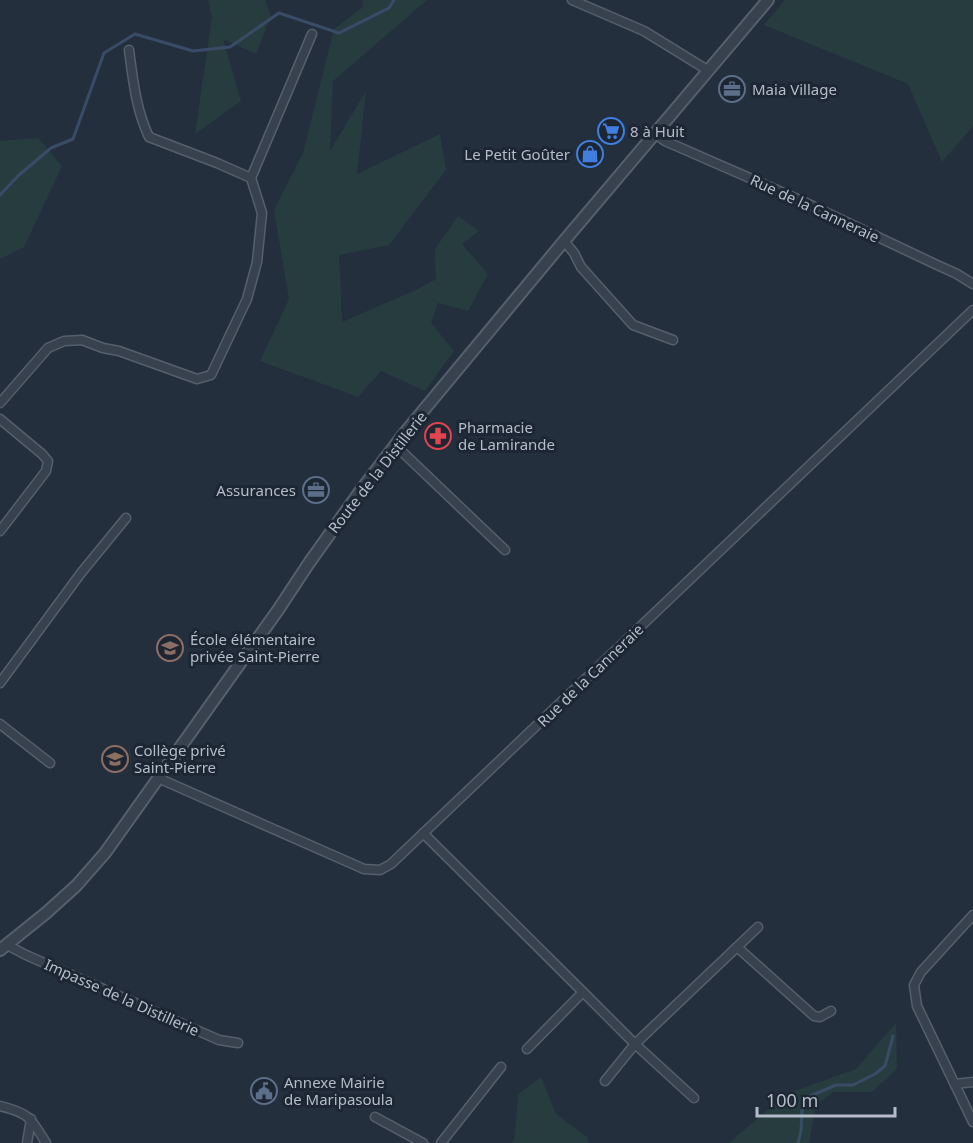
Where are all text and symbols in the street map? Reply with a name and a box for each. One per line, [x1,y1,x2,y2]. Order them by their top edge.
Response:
office icon: Maia Village [717,74,747,104]
place label: Maia Village [752,79,837,99]
supermarket icon: 8 à Huit [596,116,626,146]
place label: 8 à Huit [630,121,685,141]
shop icon: Le Petit Goûter [575,139,605,169]
place label: Le Petit Goûter [464,144,570,164]
street label: Rue de la Canneraie [747,169,883,247]
street label: Route de la Distillerie [323,407,431,537]
place label: Pharmacie de Lamirande [458,417,555,454]
pharmacy icon: Pharmacie de Lamirande [423,421,453,451]
office icon: Assurances [301,475,331,505]
place label: Assurances [216,480,296,500]
street label: Rue de la Canneraie [533,619,647,731]
place label: École élémentaire privée Saint-Pierre [190,629,320,666]
school or university icon: École élémentaire privée Saint-Pierre [155,633,185,663]
place label: Collège privé Saint-Pierre [134,740,226,777]
school or university icon: Collège privé Saint-Pierre [100,744,130,774]
street label: Impasse de la Distillerie [42,954,202,1040]
place label: Annexe Mairie de Maripasoula [284,1072,393,1109]
public building icon: Annexe Mairie de Maripasoula [249,1076,279,1106]
scale bar [757,1080,895,1118]
text: 100 m [766,1088,818,1112]

